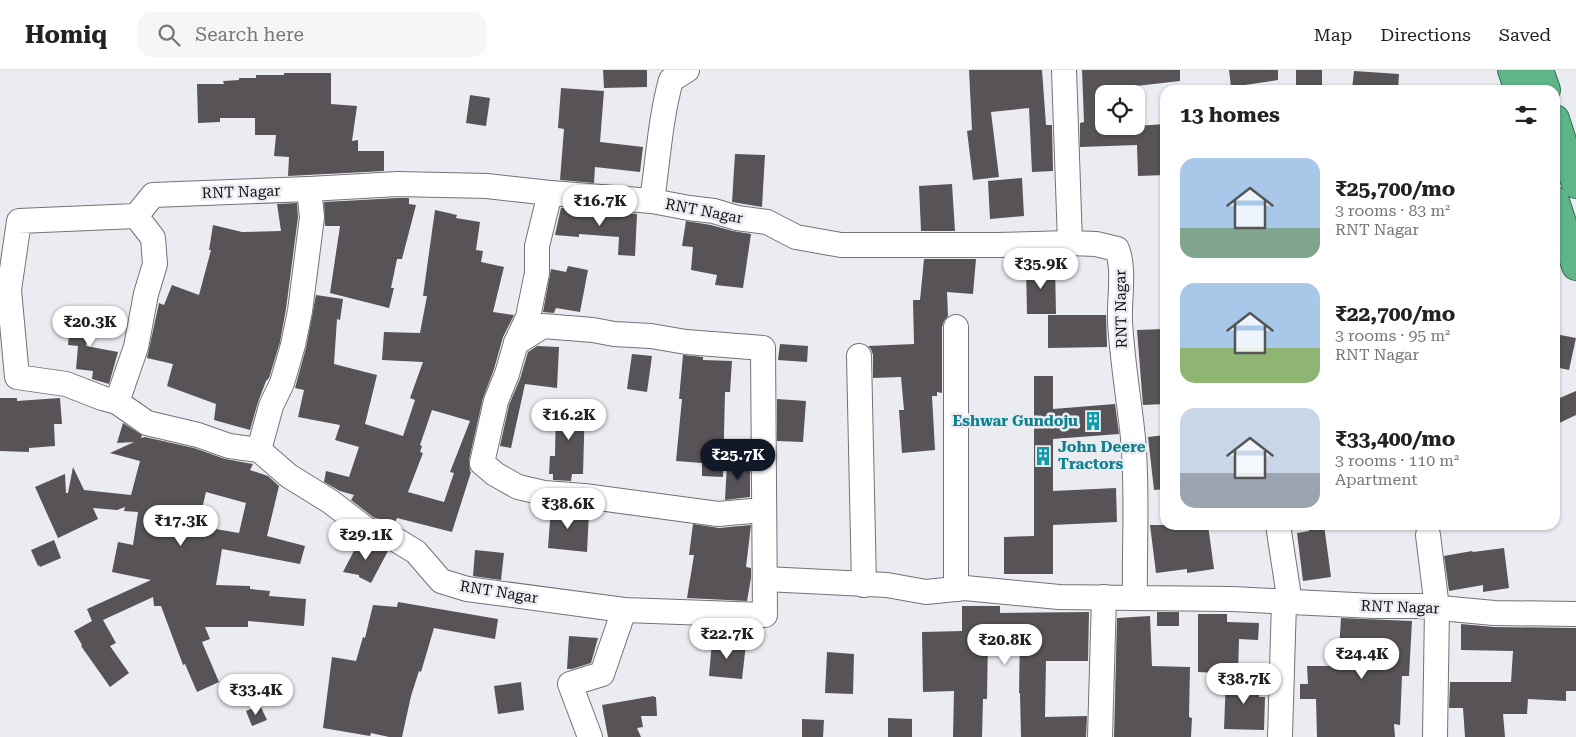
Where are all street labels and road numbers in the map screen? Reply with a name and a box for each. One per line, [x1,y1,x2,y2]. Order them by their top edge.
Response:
street label: RNT Nagar [201,182,281,202]
street label: RNT Nagar [664,195,744,227]
street label: RNT Nagar [1111,269,1131,349]
street label: RNT Nagar [459,577,539,607]
street label: RNT Nagar [1360,597,1440,617]

